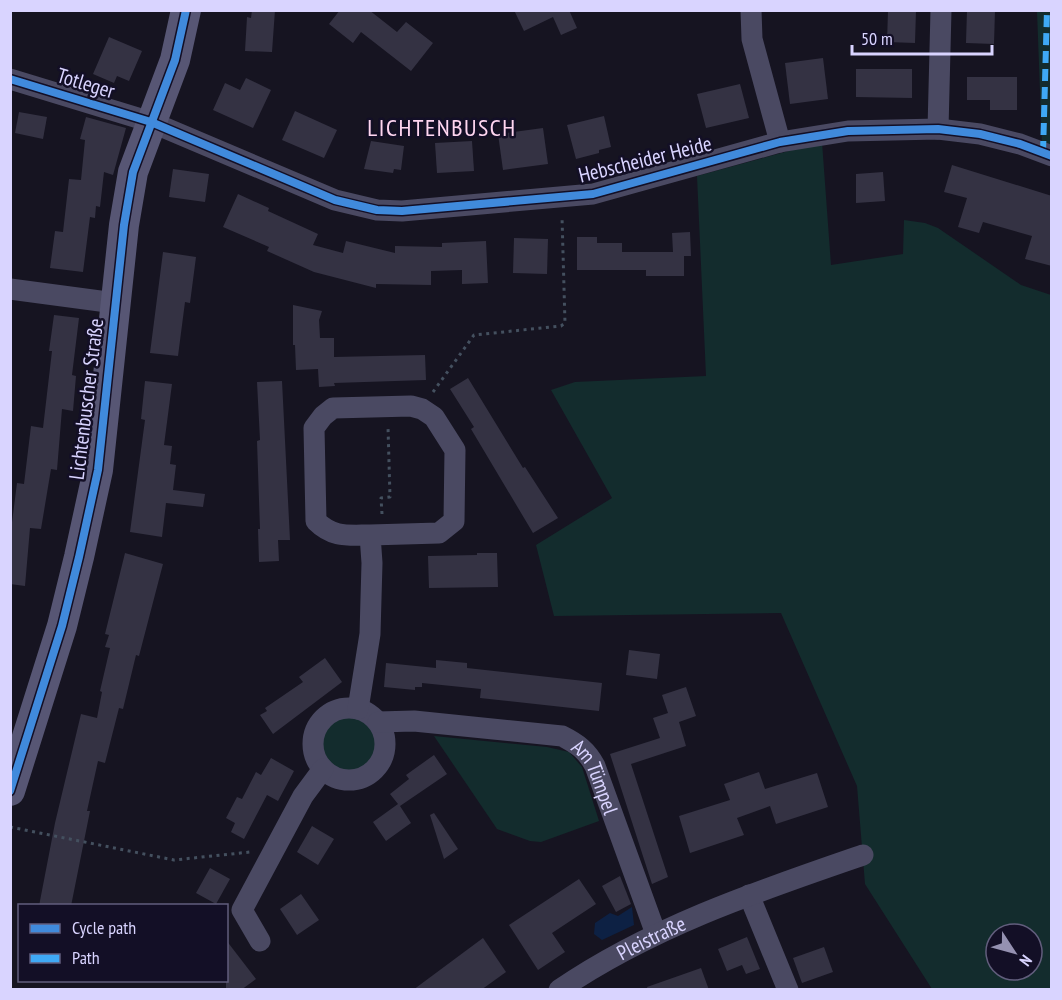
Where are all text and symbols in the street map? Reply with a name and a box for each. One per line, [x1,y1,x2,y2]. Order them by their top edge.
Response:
scale bar [852,18,992,56]
text: 50 m [861,27,893,50]
street label: Totleger [54,61,118,105]
district label: LICHTENBUSCH [367,112,517,143]
street label: Hebscheider Heide [576,129,714,189]
street label: Lichtenbuscher Straße [63,317,109,481]
street label: Am Tümpel [567,732,625,818]
legend [18,904,228,982]
street label: Pleistraße [612,909,690,966]
text: Cycle path [72,916,136,939]
north arrow [984,922,1044,982]
text: Path [72,946,100,969]
text: N [1016,951,1037,970]

